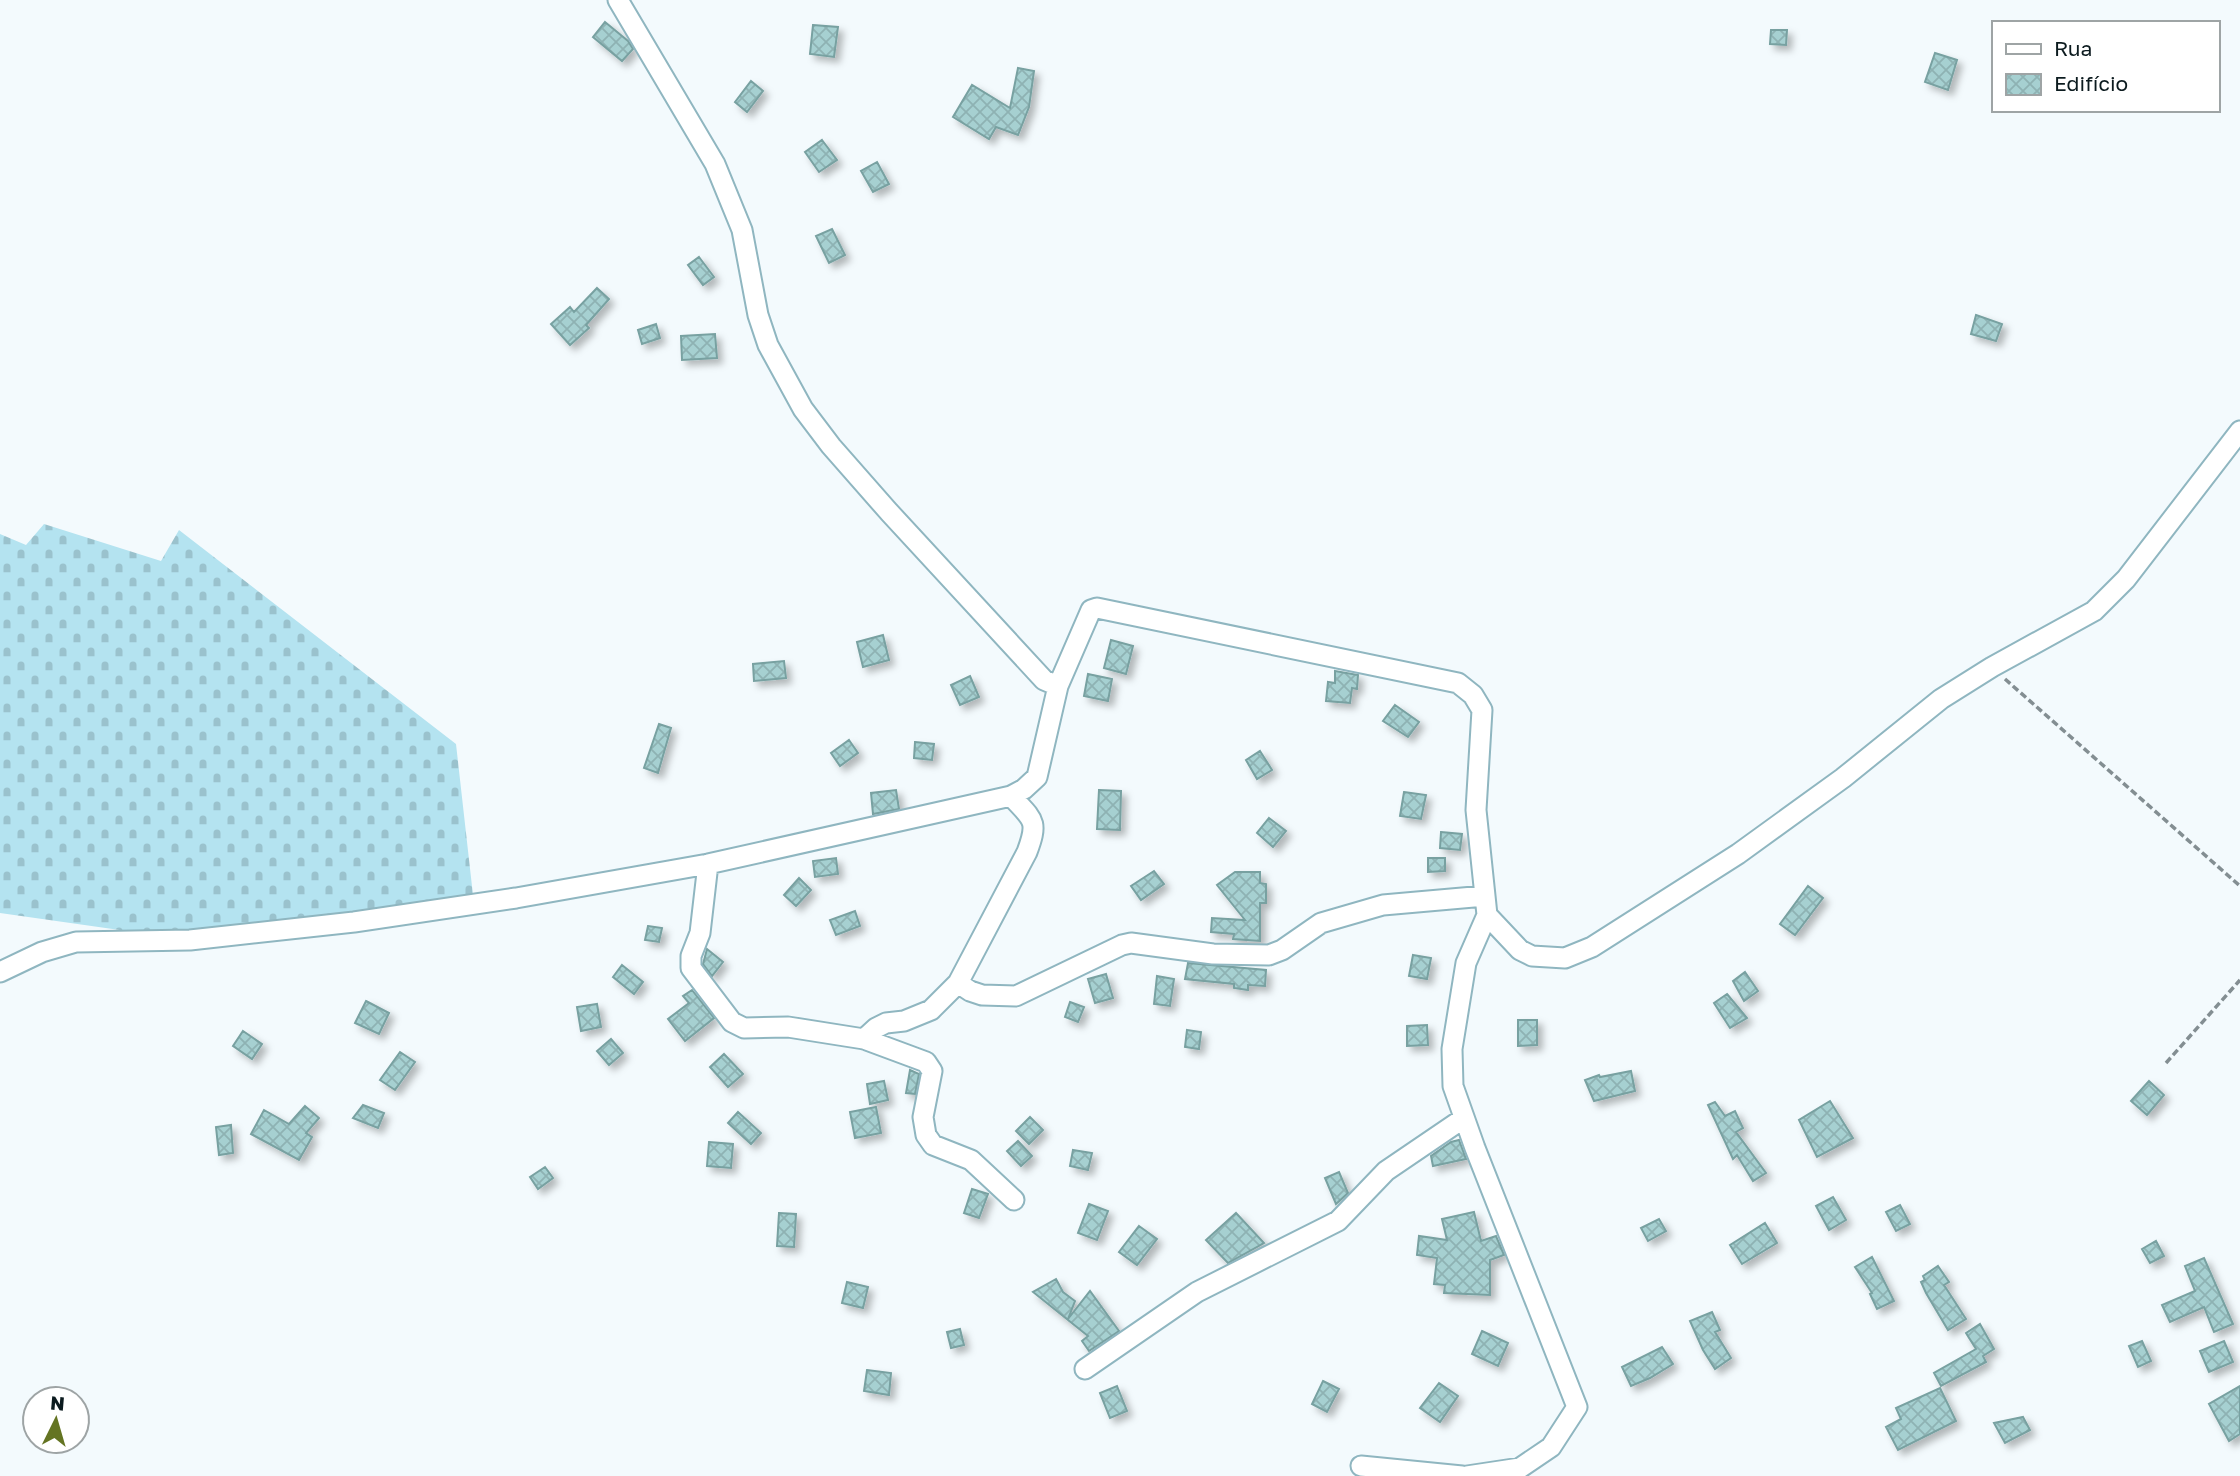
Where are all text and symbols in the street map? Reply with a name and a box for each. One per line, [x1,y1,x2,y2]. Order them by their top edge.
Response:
legend [1992,21,2219,112]
text: Rua [2054,35,2092,61]
text: Edifício [2054,70,2128,96]
north arrow [21,1385,91,1455]
text: N [49,1390,66,1415]

